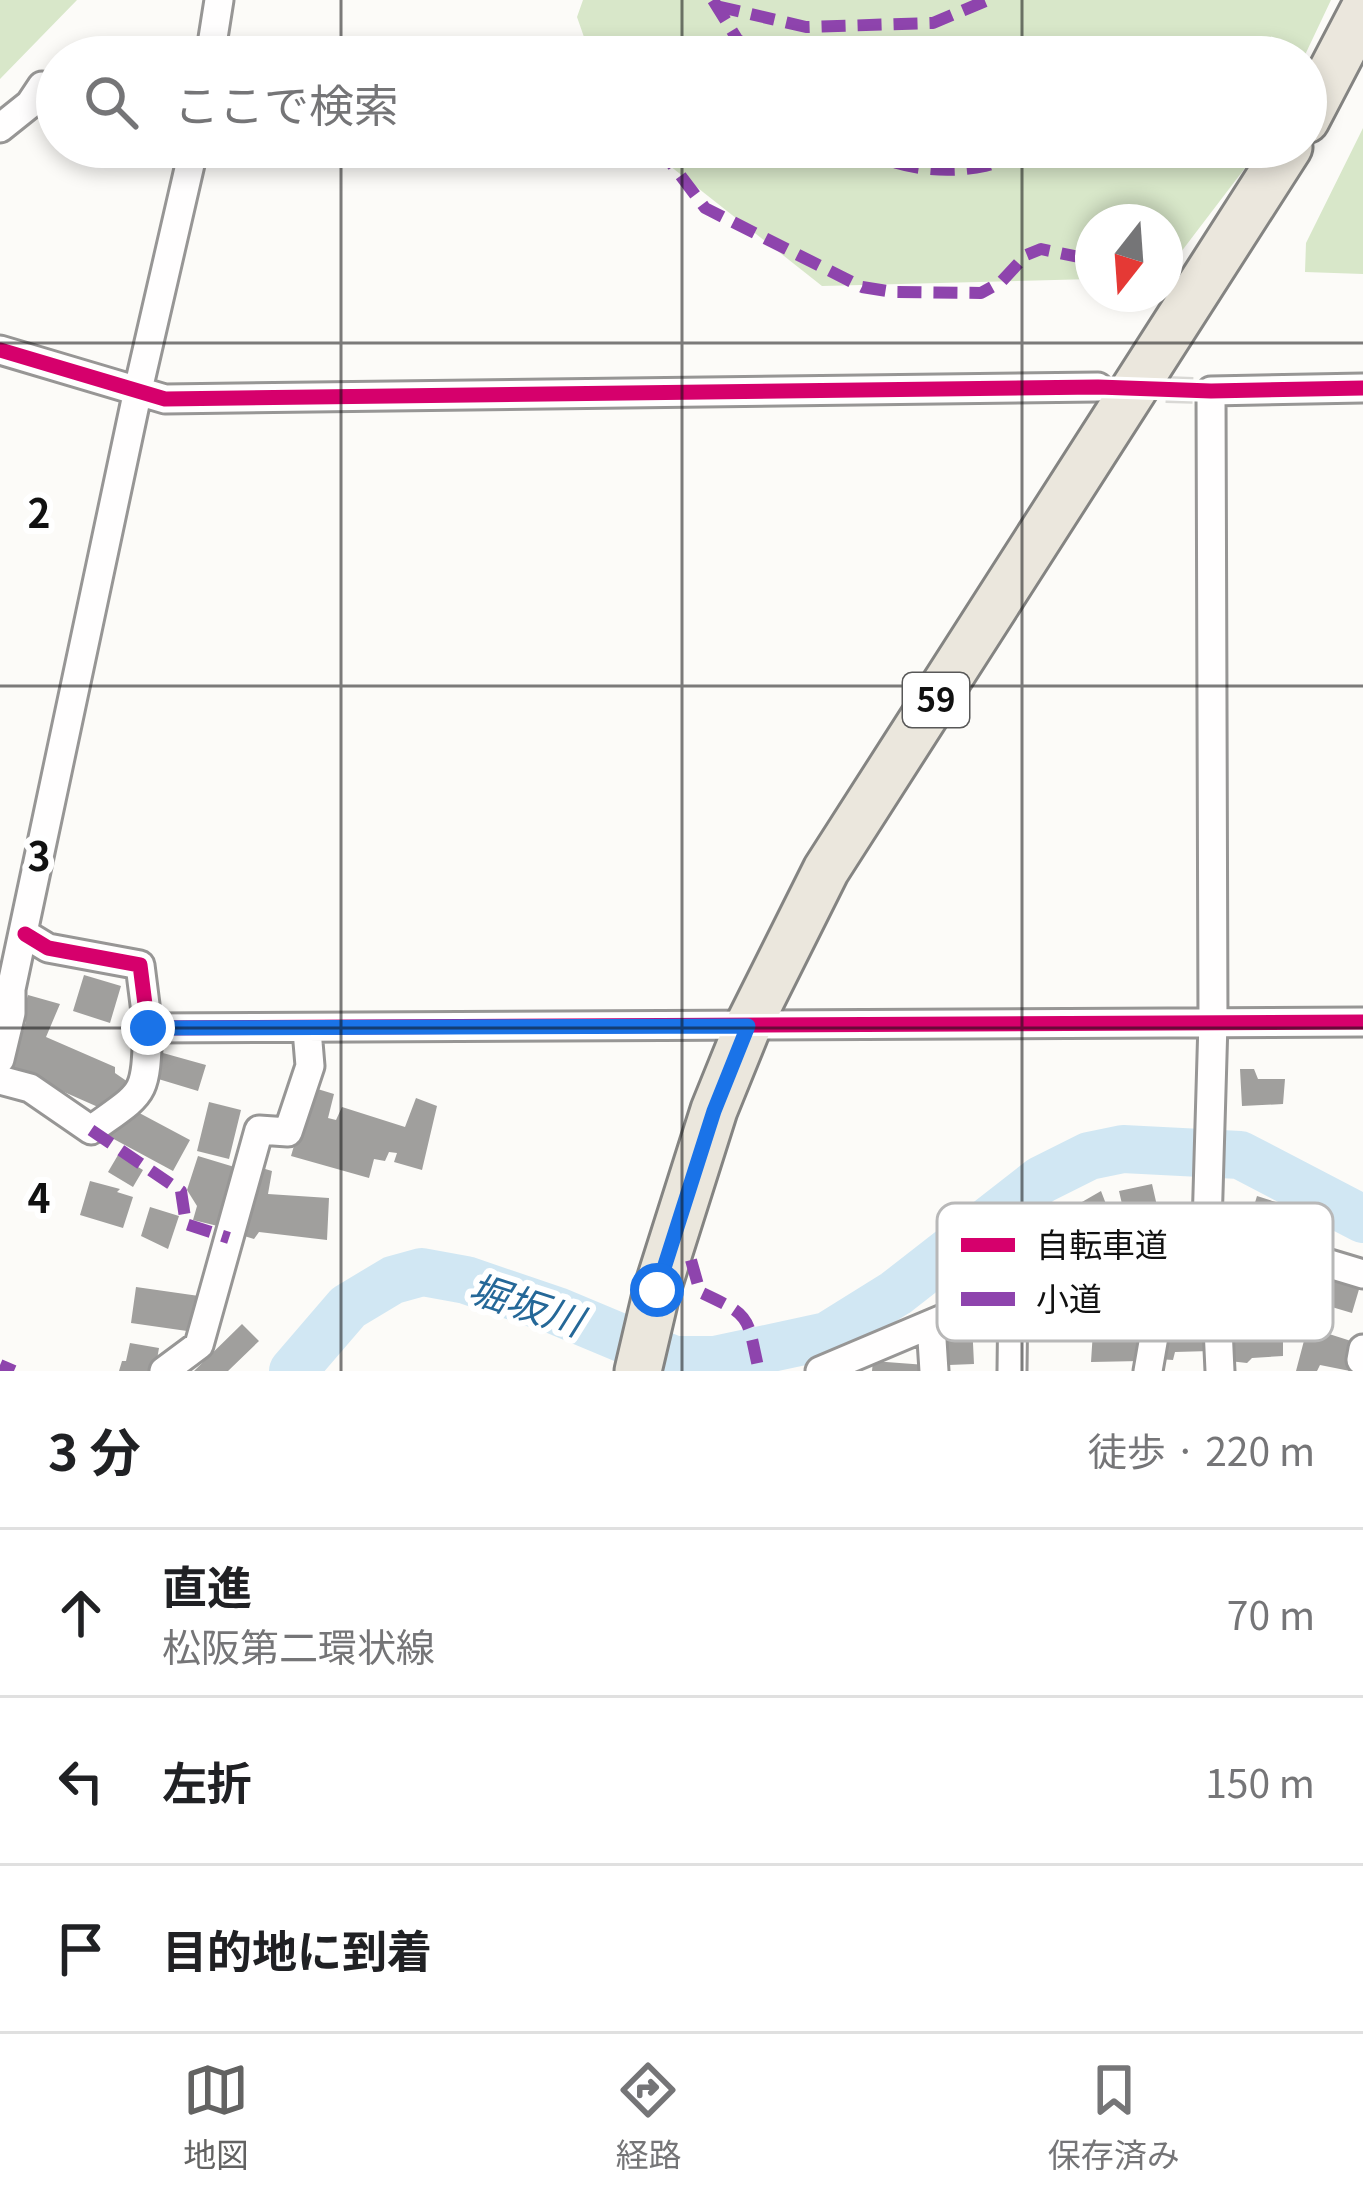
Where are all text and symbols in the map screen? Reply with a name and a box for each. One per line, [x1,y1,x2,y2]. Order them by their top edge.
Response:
search box [36,36,1327,168]
icon: search [78,69,144,135]
text: ここで検索 [174,70,399,135]
north arrow [1075,204,1183,312]
text: 2 [27,483,51,539]
road number: 59 [903,673,969,727]
text: 3 [27,826,51,882]
route end [121,1001,175,1055]
text: 4 [27,1168,51,1224]
legend [937,1203,1333,1341]
text: 自転車道 [1036,1219,1168,1267]
water label: 堀坂川 [463,1257,595,1348]
route start [630,1263,684,1317]
text: 小道 [1036,1273,1102,1321]
text: 3 分 [48,1412,141,1486]
text: 徒歩 · 220 m [1088,1421,1315,1477]
text: 直進 [162,1552,252,1617]
icon: ahead [48,1580,114,1646]
text: 70 m [1227,1585,1315,1641]
text: 松阪第二環状線 [162,1617,435,1673]
icon: left [48,1748,114,1814]
text: 左折 [162,1748,252,1813]
text: 150 m [1205,1753,1315,1809]
icon: arrive [48,1916,114,1982]
text: 目的地に到着 [162,1916,432,1981]
tab: 地図 [183,2057,249,2177]
tab: 経路 [615,2057,681,2177]
tab: 保存済み [1048,2057,1180,2177]

